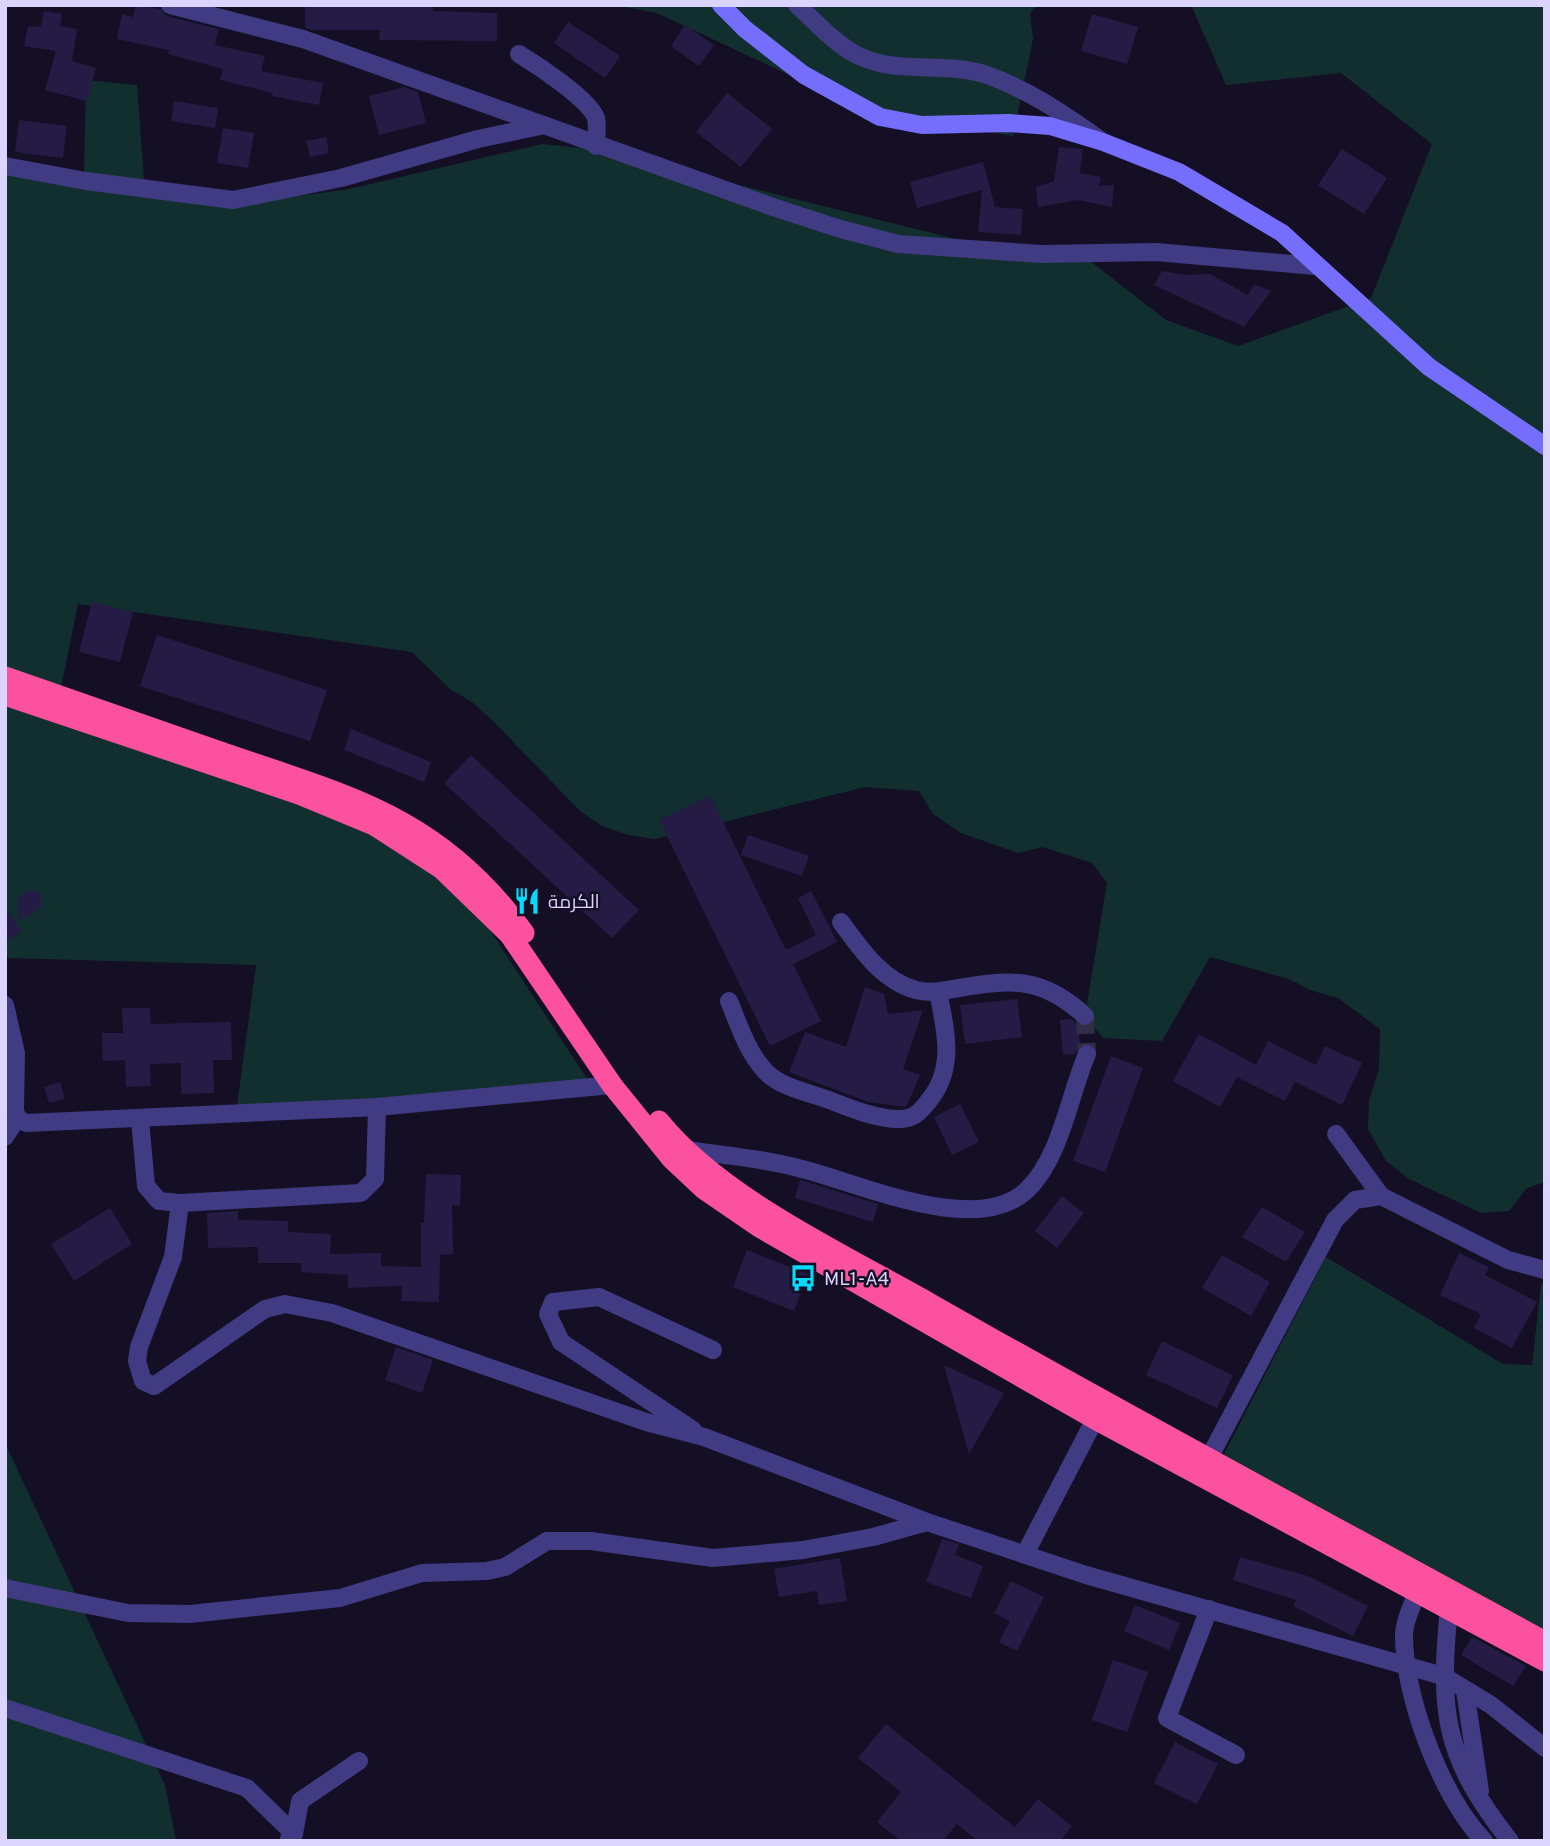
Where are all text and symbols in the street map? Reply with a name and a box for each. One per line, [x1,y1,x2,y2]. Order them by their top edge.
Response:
restaurant icon: الكرمة [512,886,542,916]
place label: الكرمة [548,891,600,915]
bus stop icon: ML1-A4 [788,1263,818,1293]
place label: ML1-A4 [824,1268,889,1292]

